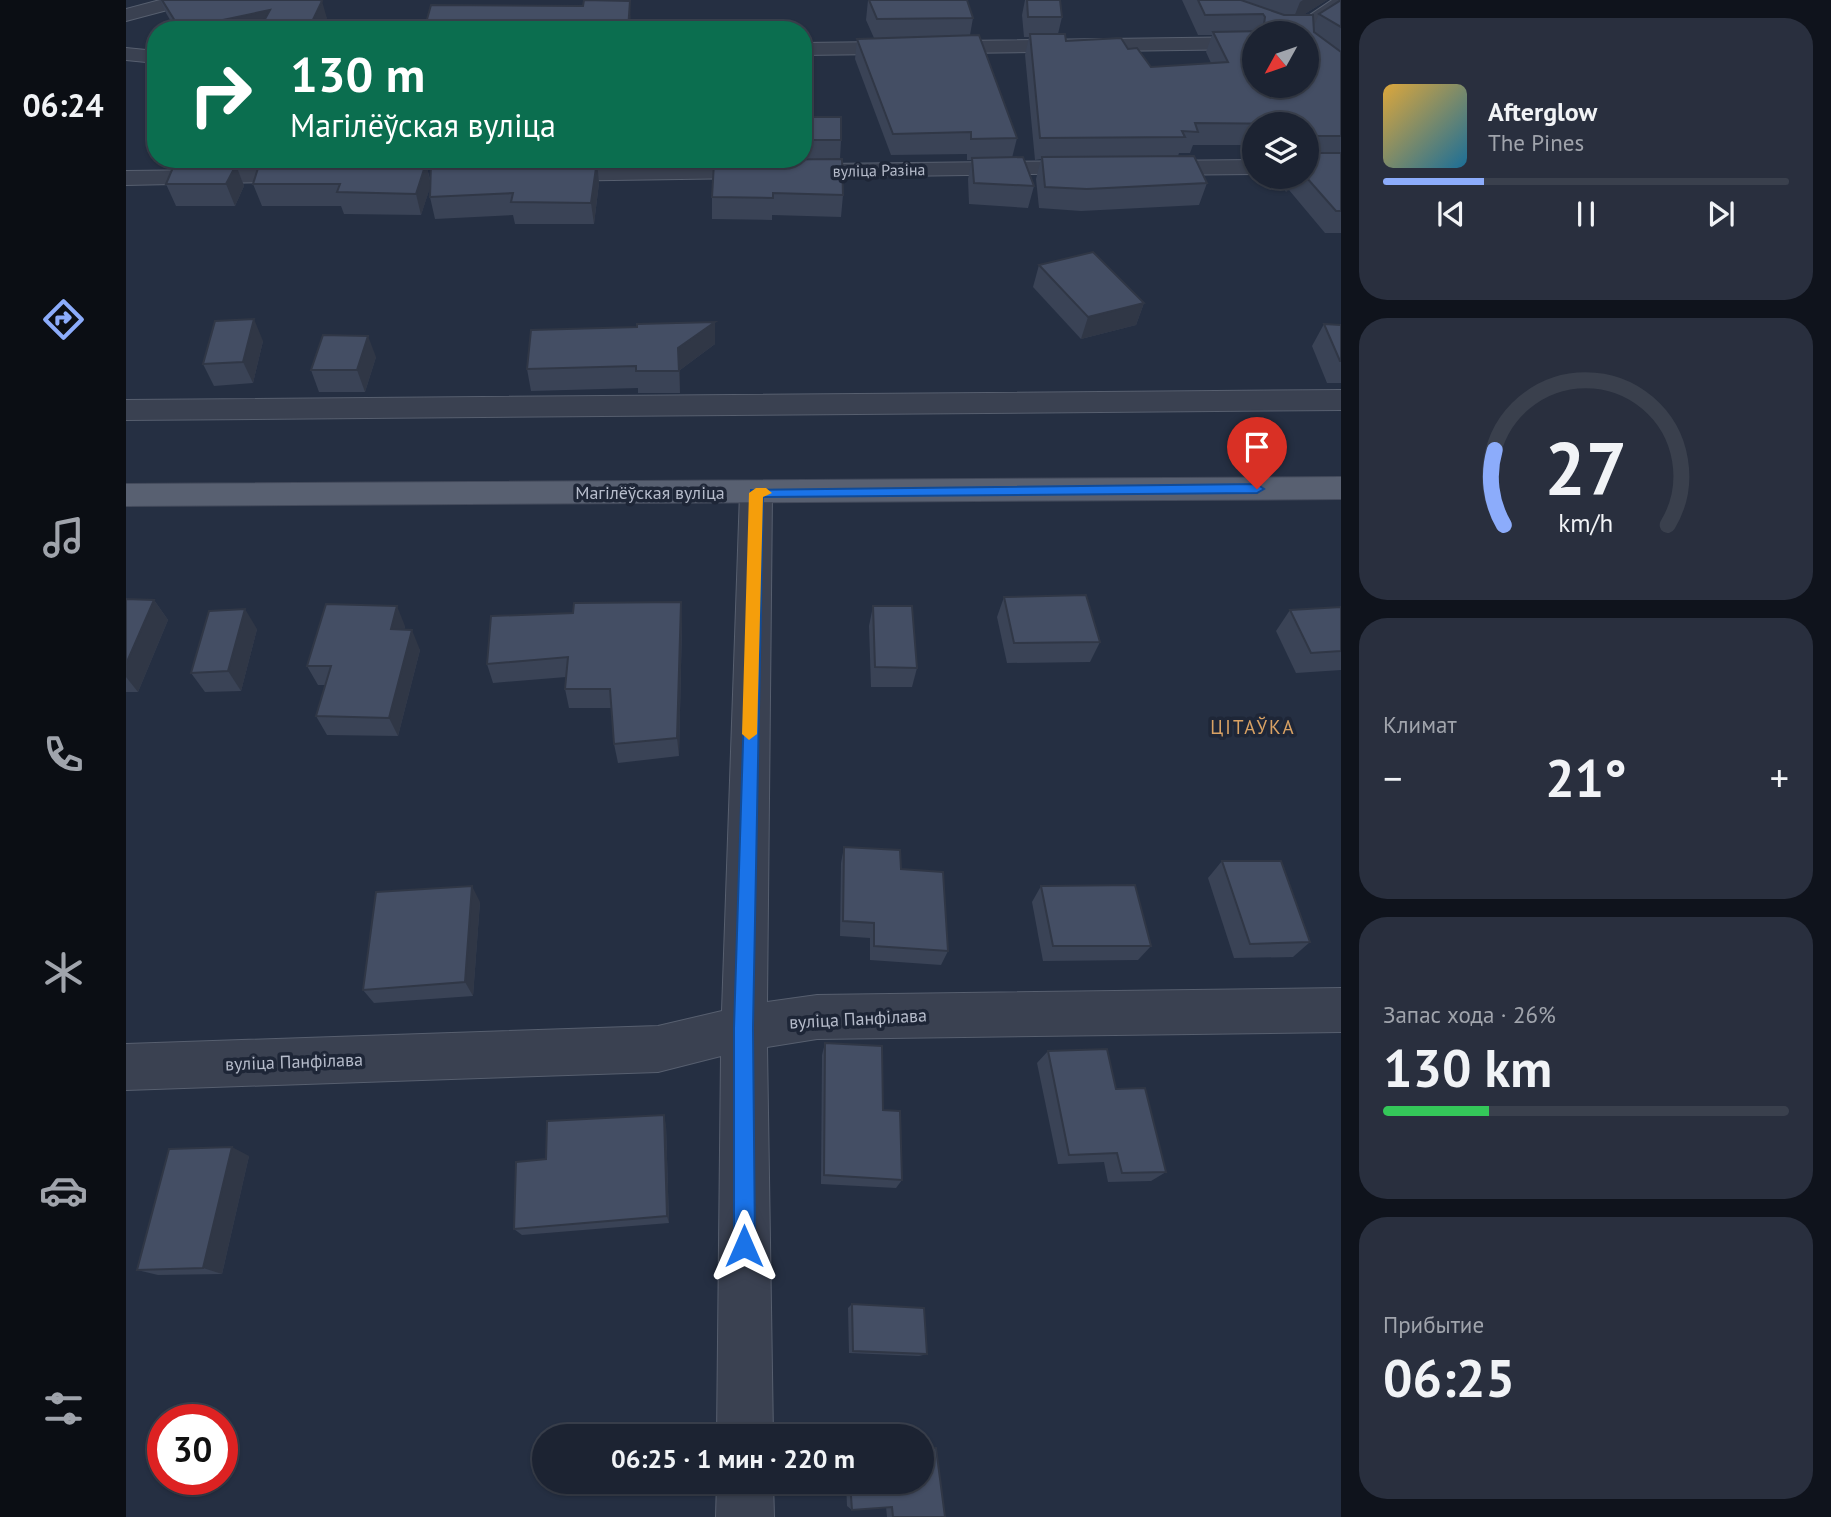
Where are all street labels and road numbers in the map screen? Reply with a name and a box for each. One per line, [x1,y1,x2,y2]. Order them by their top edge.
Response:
street label: вуліца Разіна [832,159,926,181]
street label: Магілёўская вуліца [575,481,725,504]
street label: вуліца Панфілава [788,1003,928,1034]
street label: вуліца Панфілава [225,1048,363,1075]

